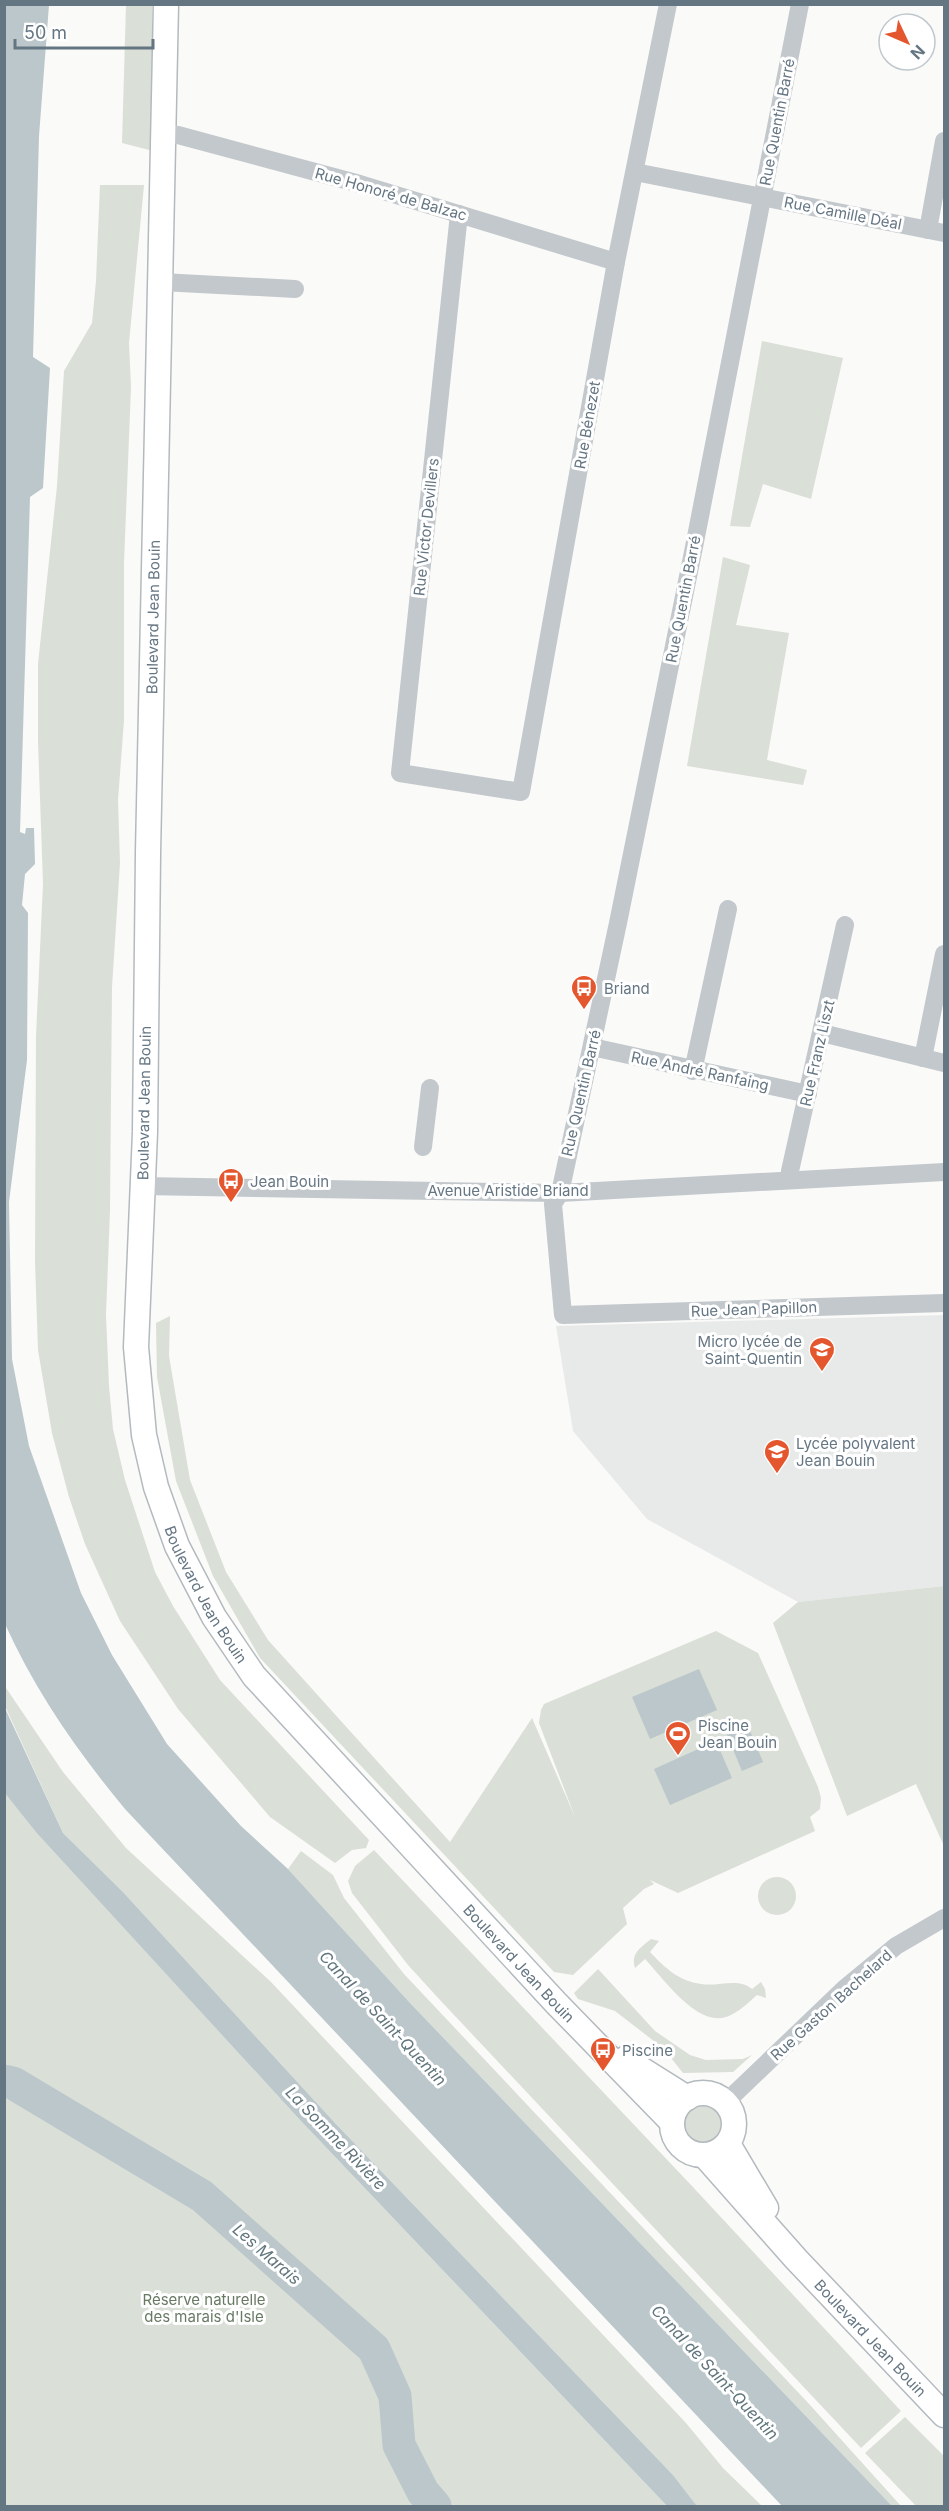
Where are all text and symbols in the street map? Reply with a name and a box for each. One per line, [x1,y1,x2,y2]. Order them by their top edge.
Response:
scale bar [15,12,153,50]
north arrow [877,12,937,72]
text: 50 m [24,22,67,43]
text: N [906,41,929,64]
street label: Rue Quentin Barré [755,57,799,187]
street label: Rue Honoré de Balzac [313,163,469,225]
street label: Rue Camille Déal [782,192,904,234]
street label: Rue Bénezet [570,379,604,471]
street label: Rue Victor Devillers [409,457,443,597]
street label: Rue Quentin Barré [661,534,705,664]
street label: Boulevard Jean Bouin [142,540,164,694]
bus stop icon: Briand [569,973,599,1011]
place label: Briand [604,979,650,998]
street label: Rue Franz Liszt [796,998,838,1108]
street label: Boulevard Jean Bouin [133,1026,155,1180]
street label: Rue Quentin Barré [557,1028,605,1158]
street label: Rue André Ranfaing [629,1047,771,1095]
bus stop icon: Jean Bouin [216,1166,246,1204]
place label: Jean Bouin [250,1172,329,1191]
street label: Avenue Aristide Briand [427,1181,589,1200]
street label: Rue Jean Papillon [691,1297,817,1321]
place label: Micro lycée de Saint-Quentin [698,1332,802,1368]
school or university icon: Micro lycée de Saint-Quentin [807,1335,837,1373]
place label: Lycée polyvalent Jean Bouin [796,1434,915,1470]
school or university icon: Lycée polyvalent Jean Bouin [762,1437,792,1475]
street label: Boulevard Jean Bouin [161,1523,252,1667]
place label: Piscine Jean Bouin [698,1716,777,1752]
sports icon: Piscine Jean Bouin [663,1719,693,1757]
street label: Boulevard Jean Bouin [460,1900,579,2026]
street label: Rue Gaston Bachelard [766,1945,896,2065]
water label: Canal de Saint-Quentin [315,1946,451,2090]
bus stop icon: Piscine [588,2035,618,2073]
place label: Piscine [622,2041,673,2060]
water label: La Somme Rivière [281,2082,391,2194]
water label: Les Marais [229,2219,305,2289]
street label: Boulevard Jean Bouin [811,2275,931,2400]
park label: Réserve naturelle des marais d'Isle [142,2290,266,2326]
water label: Canal de Saint-Quentin [647,2300,783,2444]

